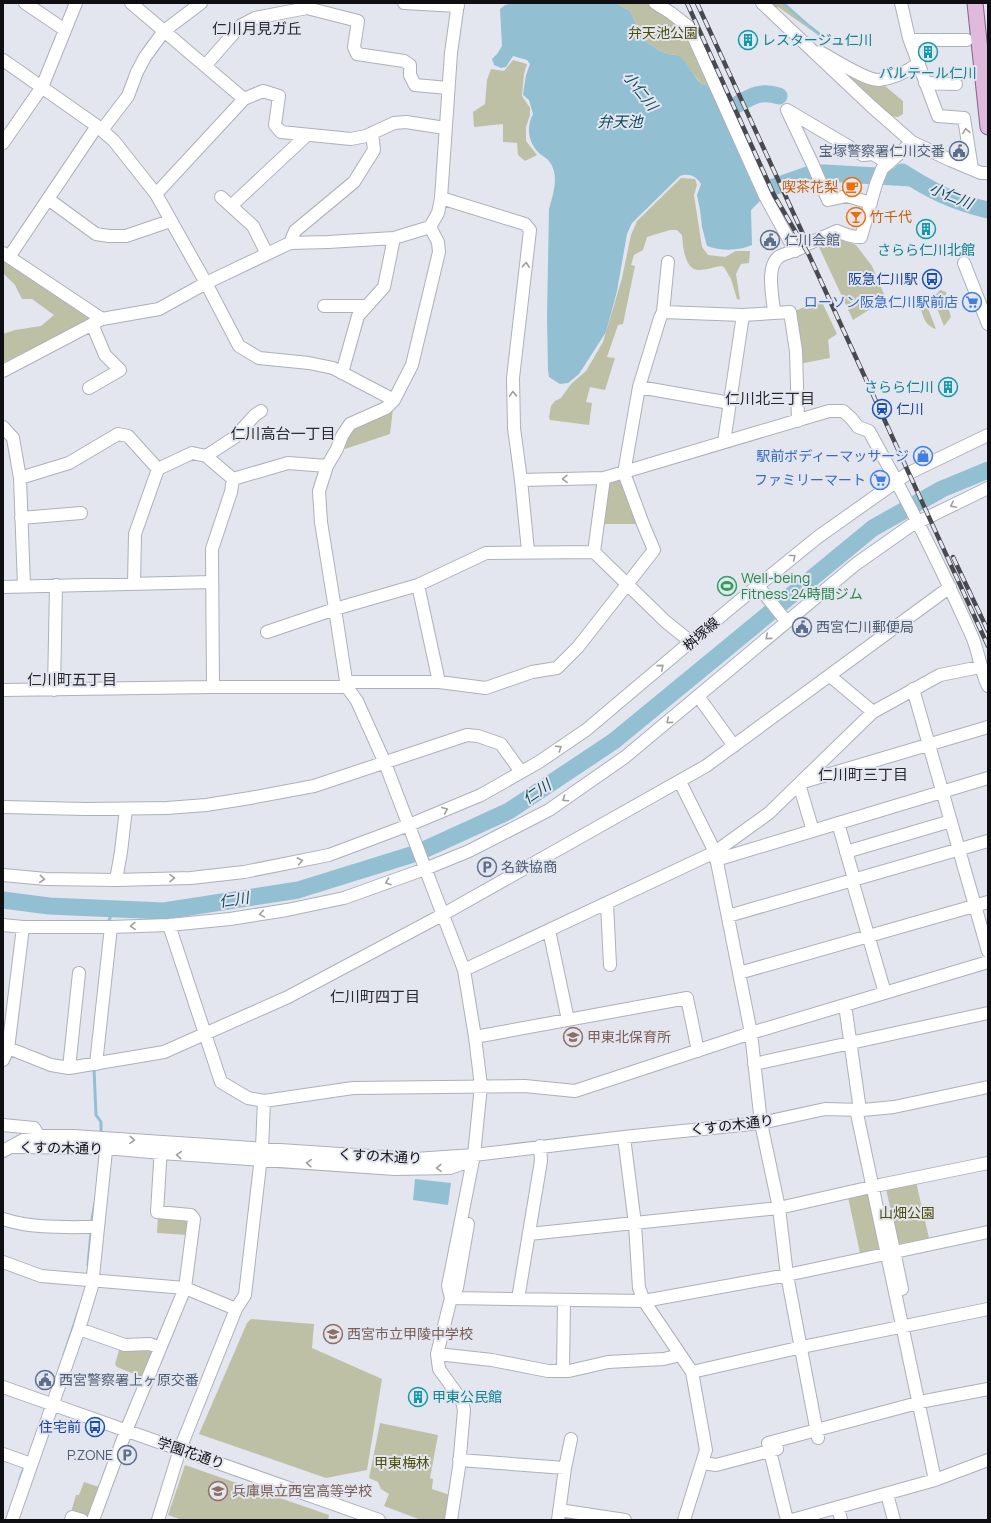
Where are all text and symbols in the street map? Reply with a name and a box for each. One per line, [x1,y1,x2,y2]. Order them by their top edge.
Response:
district label: 仁川月見ガ丘 [212,18,302,39]
park label: 弁天池公園 [628,23,698,42]
building icon: レスタージュ仁川 [737,29,759,51]
place label: レスタージュ仁川 [762,30,873,49]
building icon: パルテール仁川 [917,41,939,63]
place label: パルテール仁川 [879,63,977,82]
water label: 小仁川 [618,66,664,116]
water label: 弁天池 [597,111,644,132]
one-way arrow [962,128,971,134]
public building icon: 宝塚警察署仁川交番 [948,140,970,162]
place label: 宝塚警察署仁川交番 [819,141,945,160]
cafe icon: 喫茶花梨 [841,176,863,198]
place label: 喫茶花梨 [782,177,838,196]
water label: 小仁川 [926,177,978,214]
bar icon: 竹千代 [845,206,867,228]
place label: 竹千代 [870,207,912,226]
building icon: さらら仁川北館 [915,218,937,240]
public building icon: 仁川会館 [759,229,781,251]
place label: 仁川会館 [784,230,840,249]
place label: さらら仁川北館 [877,240,975,259]
one-way arrow [521,262,530,268]
bus stop icon: 阪急仁川駅 [921,268,943,290]
place label: 阪急仁川駅 [848,269,918,288]
supermarket icon: ローソン阪急仁川駅前店 [961,291,983,313]
place label: ローソン阪急仁川駅前店 [804,292,958,311]
building icon: さらら仁川 [937,376,959,398]
place label: さらら仁川 [864,377,934,396]
district label: 仁川北三丁目 [725,388,815,409]
one-way arrow [509,391,517,397]
station icon: 仁川 [871,398,893,420]
place label: 仁川 [896,399,924,418]
district label: 仁川高台一丁目 [230,423,336,444]
shop icon: 駅前ボディーマッサージ [912,445,934,467]
place label: 駅前ボディーマッサージ [756,446,909,465]
supermarket icon: ファミリーマート [869,469,891,491]
place label: ファミリーマート [754,470,866,489]
one-way arrow [562,475,568,483]
one-way arrow [950,500,957,508]
one-way arrow [789,555,796,562]
place label: Well-being Fitness 24時間ジム [741,568,863,603]
sports icon: Well-being Fitness 24時間ジム [716,575,738,597]
street label: 桝塚線 [679,613,723,655]
public building icon: 西宮仁川郵便局 [791,616,813,638]
place label: 西宮仁川郵便局 [816,617,914,636]
one-way arrow [765,632,772,639]
one-way arrow [656,665,664,672]
district label: 仁川町五丁目 [27,669,117,690]
one-way arrow [666,717,674,724]
one-way arrow [555,745,562,753]
district label: 仁川町三丁目 [818,764,908,785]
water label: 仁川 [518,773,557,809]
one-way arrow [562,794,569,802]
one-way arrow [441,807,449,815]
parking icon: 名鉄協商 [476,856,498,878]
one-way arrow [297,857,303,866]
place label: 名鉄協商 [501,857,557,876]
one-way arrow [39,874,45,883]
one-way arrow [169,874,175,883]
one-way arrow [385,878,392,886]
water label: 仁川 [217,886,252,912]
one-way arrow [259,909,265,918]
one-way arrow [130,922,136,931]
district label: 仁川町四丁目 [330,986,420,1007]
school or university icon: 甲東北保育所 [562,1026,584,1048]
place label: 甲東北保育所 [587,1027,671,1046]
street label: くすの木通り [689,1110,775,1139]
one-way arrow [129,1135,135,1144]
street label: くすの木通り [19,1137,103,1158]
street label: くすの木通り [338,1144,422,1167]
one-way arrow [176,1150,182,1159]
one-way arrow [306,1159,312,1168]
one-way arrow [436,1164,442,1172]
park label: 山畑公園 [879,1203,935,1222]
school or university icon: 西宮市立甲陵中学校 [322,1323,344,1345]
place label: 西宮市立甲陵中学校 [347,1324,473,1343]
public building icon: 西宮警察署上ヶ原交番 [34,1369,56,1391]
place label: 西宮警察署上ヶ原交番 [59,1370,199,1389]
building icon: 甲東公民館 [407,1386,429,1408]
place label: 甲東公民館 [432,1387,502,1406]
bus stop icon: 住宅前 [84,1416,106,1438]
place label: 住宅前 [39,1417,81,1436]
street label: 学園花通り [155,1432,227,1473]
parking icon: P.ZONE [116,1444,138,1466]
place label: P.ZONE [67,1445,113,1464]
park label: 甲東梅林 [374,1453,430,1472]
school or university icon: 兵庫県立西宮高等学校 [207,1480,229,1502]
place label: 兵庫県立西宮高等学校 [232,1481,372,1500]

